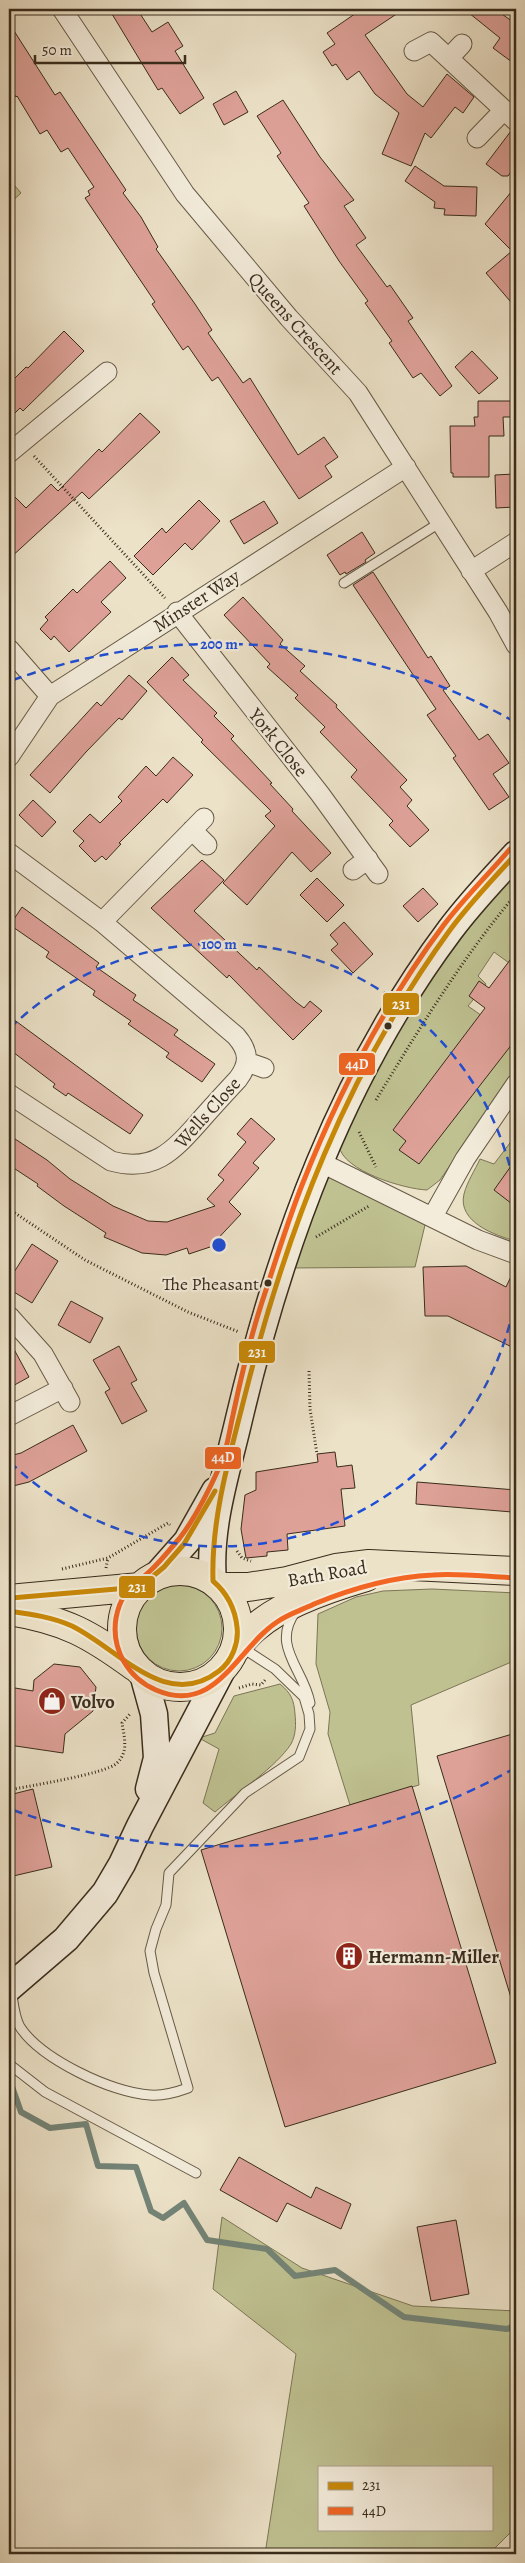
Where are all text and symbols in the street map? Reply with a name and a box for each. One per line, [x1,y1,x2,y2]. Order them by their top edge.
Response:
scale bar [35,32,185,64]
text: 50 m [42,40,72,60]
street label: Queens Crescent [242,267,348,381]
street label: Minster Way [148,563,245,639]
text: 200 m [200,634,238,654]
street label: York Close [242,702,314,783]
text: 100 m [201,934,237,954]
line badge: 231 [382,992,420,1016]
text: 231 [392,995,410,1014]
unlabelled marker [383,1021,393,1031]
line badge: 44D [338,1052,376,1076]
text: 44D [346,1055,369,1074]
street label: Wells Close [168,1071,247,1155]
centre of rings [210,1236,228,1254]
place label: The Pheasant [162,1272,259,1296]
marker: The Pheasant [263,1278,273,1288]
line badge: 231 [238,1340,276,1364]
text: 231 [248,1343,266,1362]
line badge: 44D [204,1446,242,1470]
text: 44D [212,1448,235,1467]
street label: Bath Road [286,1554,370,1594]
line badge: 231 [118,1575,156,1599]
text: 231 [128,1578,146,1597]
shop icon: Volvo [37,1686,67,1716]
place label: Volvo [70,1689,115,1715]
building icon: Hermann-Miller [334,1941,364,1971]
place label: Hermann-Miller [368,1944,499,1970]
legend [318,2466,492,2530]
text: 231 [362,2475,381,2495]
text: 44D [362,2501,386,2521]

